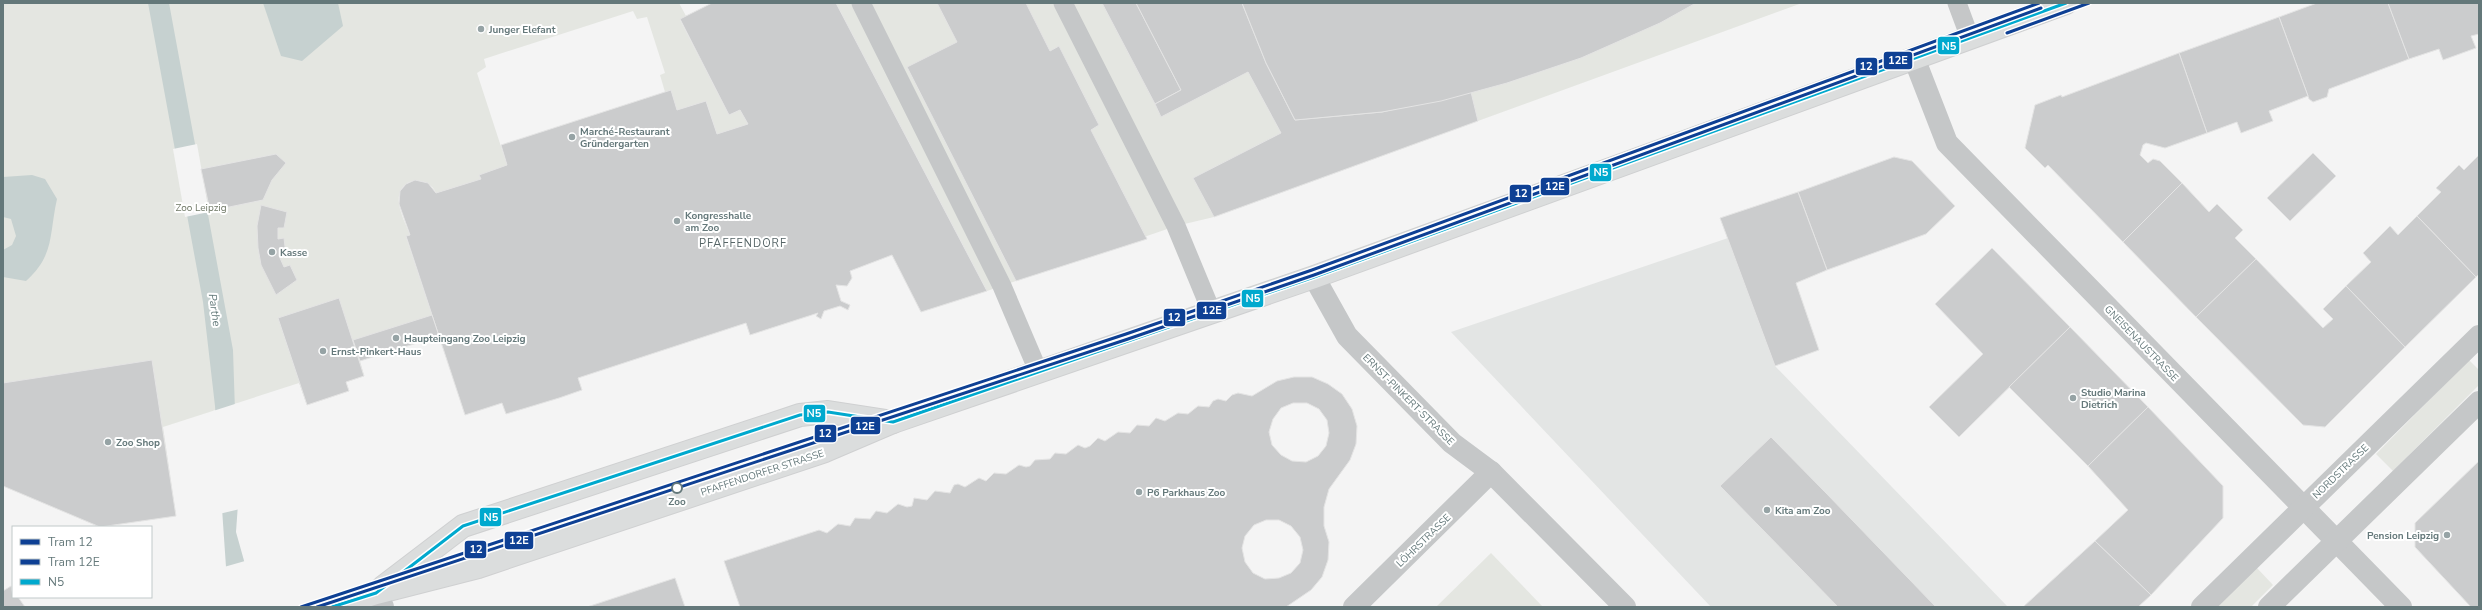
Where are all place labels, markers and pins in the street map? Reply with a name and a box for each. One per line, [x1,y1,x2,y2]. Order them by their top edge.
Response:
place label: Junger Elefant [488,23,556,37]
marker: Junger Elefant [476,24,486,34]
place label: Marché-Restaurant Gründergarten [580,125,670,151]
marker: Marché-Restaurant Gründergarten [567,132,577,142]
place label: Kongresshalle am Zoo [685,209,752,235]
marker: Kongresshalle am Zoo [672,216,682,226]
place label: Kasse [280,246,308,260]
marker: Kasse [267,247,277,257]
place label: Haupteingang Zoo Leipzig [404,332,526,346]
marker: Haupteingang Zoo Leipzig [391,333,401,343]
place label: Ernst-Pinkert-Haus [331,345,422,359]
marker: Ernst-Pinkert-Haus [318,346,328,356]
place label: Studio Marina Dietrich [2081,386,2146,412]
marker: Studio Marina Dietrich [2068,393,2078,403]
place label: Zoo Shop [116,436,160,450]
marker: Zoo Shop [103,437,113,447]
marker: Zoo [671,482,683,494]
place label: P6 Parkhaus Zoo [1147,486,1226,500]
marker: P6 Parkhaus Zoo [1134,487,1144,497]
place label: Zoo [668,495,686,509]
place label: Kita am Zoo [1775,504,1831,518]
marker: Kita am Zoo [1762,505,1772,515]
place label: Pension Leipzig [2367,529,2439,543]
marker: Pension Leipzig [2442,530,2452,540]

